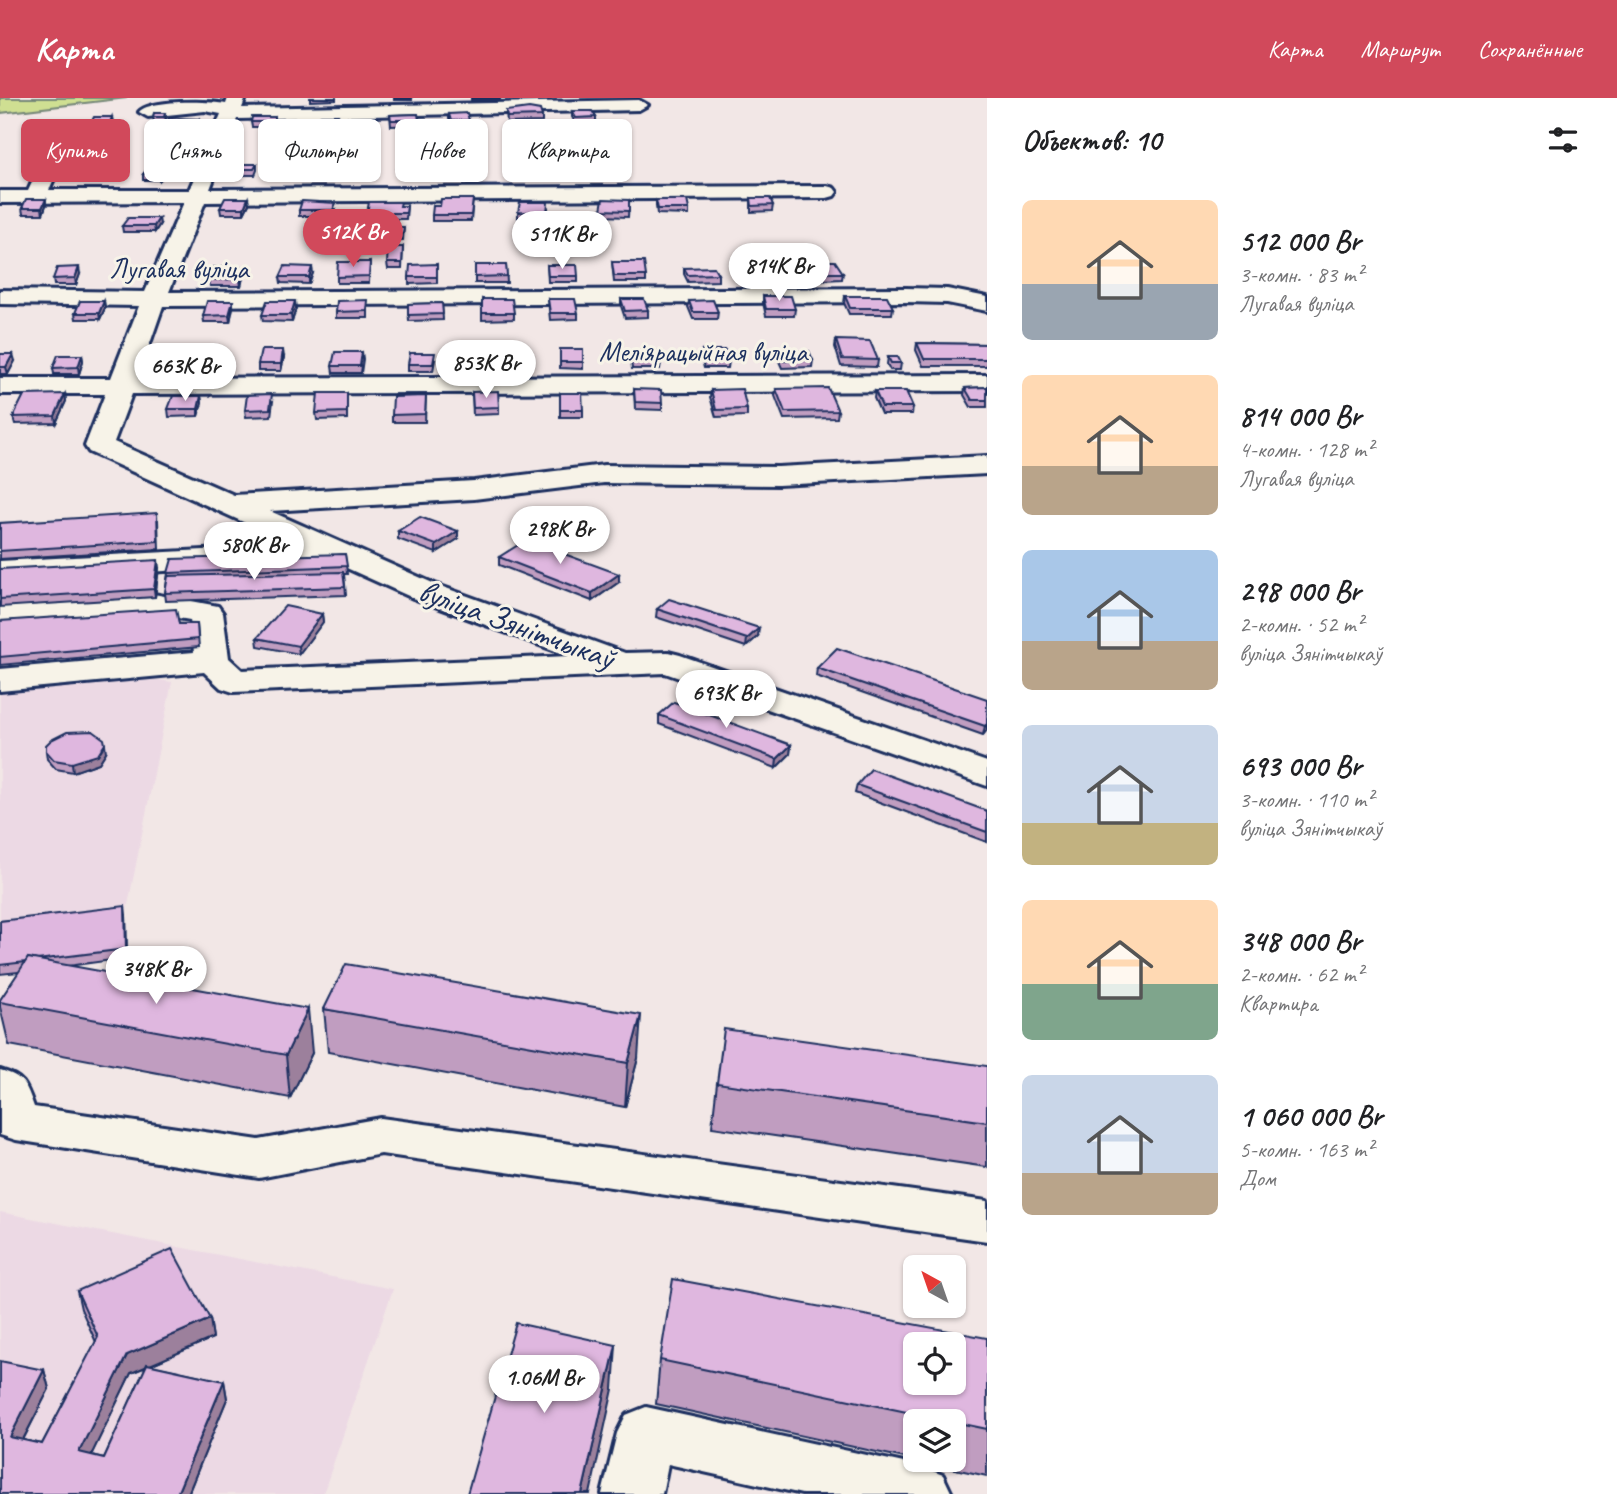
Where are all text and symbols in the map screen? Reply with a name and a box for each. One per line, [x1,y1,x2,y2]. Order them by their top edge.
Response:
text: Карта [35,28,114,70]
text: Карта [1268,34,1323,64]
text: Маршрут [1361,34,1440,64]
text: Сохранённые [1478,34,1582,64]
chip: Купить [21,119,130,182]
chip: Снять [144,119,244,182]
chip: Фильтры [258,119,381,182]
chip: Новое [395,119,488,182]
chip: Квартира [502,119,632,182]
text: Объектов: 10 [1022,121,1161,159]
icon: filters [1544,121,1582,159]
pin: 512K Br [288,209,418,269]
pin: 511K Br [497,212,627,271]
text: 512K Br [319,217,387,246]
text: 511K Br [528,219,596,248]
text: 512 000 Br [1239,222,1361,260]
icon: home [1078,228,1162,312]
pin: 814K Br [714,244,844,303]
street label: Лугавая вуліца [109,251,250,286]
text: 814K Br [745,251,813,280]
text: 3-комн. · 83 m² [1239,260,1363,289]
text: Лугавая вуліца [1239,289,1353,318]
street label: Меліярацыйная вуліца [599,334,809,369]
pin: 853K Br [421,341,551,400]
pin: 663K Br [120,344,250,403]
text: 853K Br [452,348,520,377]
text: 663K Br [150,351,220,380]
text: 814 000 Br [1239,397,1361,435]
icon: home [1078,403,1162,487]
text: 4-комн. · 128 m² [1239,435,1373,464]
text: Лугавая вуліца [1239,464,1353,493]
pin: 298K Br [495,506,625,566]
text: 298K Br [526,514,594,543]
pin: 580K Br [189,522,319,582]
text: 580K Br [220,530,288,559]
street label: вуліца Зянітчыкаў [413,569,623,680]
text: 298 000 Br [1239,572,1361,610]
icon: home [1078,578,1162,662]
text: 2-комн. · 52 m² [1239,610,1363,639]
text: вуліца Зянітчыкаў [1239,639,1382,668]
pin: 693K Br [661,670,791,730]
text: 693K Br [692,678,760,707]
text: 693 000 Br [1239,747,1361,785]
icon: home [1078,753,1162,837]
text: 3-комн. · 110 m² [1239,785,1373,814]
text: вуліца Зянітчыкаў [1239,814,1382,843]
text: 348 000 Br [1239,922,1361,960]
icon: home [1078,928,1162,1012]
pin: 348K Br [91,946,221,1006]
text: 348K Br [122,954,190,983]
text: 2-комн. · 62 m² [1239,960,1363,989]
text: Квартира [1239,989,1317,1018]
text: 1 060 000 Br [1239,1097,1382,1135]
icon: home [1078,1103,1162,1187]
text: 5-комн. · 163 m² [1239,1135,1373,1164]
text: Дом [1239,1164,1276,1193]
north arrow [903,1255,966,1318]
map controls [903,1255,966,1472]
button: locate [903,1332,966,1395]
pin: 1.06M Br [472,1356,616,1415]
text: 1.06M Br [505,1363,583,1392]
button: layers [903,1409,966,1472]

